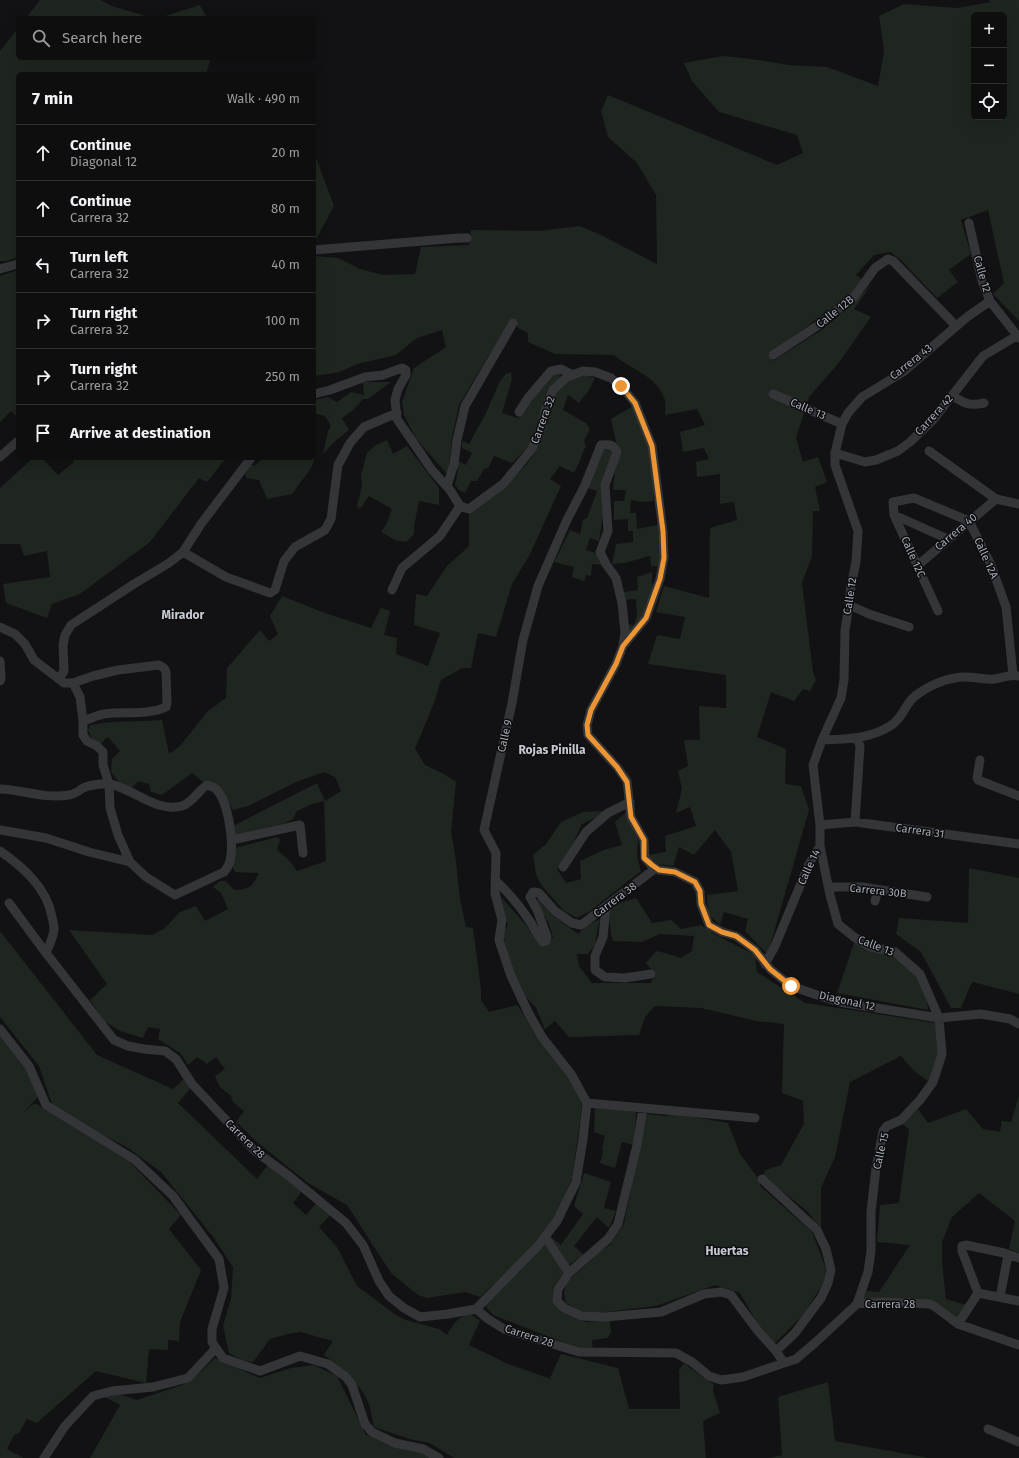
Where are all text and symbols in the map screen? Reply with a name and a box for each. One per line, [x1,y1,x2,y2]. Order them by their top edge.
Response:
map controls [971,12,1007,120]
button: + [971,12,1007,48]
search box [16,16,316,60]
icon: search [30,27,52,49]
text: Search here [62,29,142,47]
button: − [971,48,1007,84]
button: locate [971,84,1007,120]
text: 7 min [32,88,73,109]
text: Walk · 490 m [227,91,300,106]
text: Continue [70,136,131,154]
icon: ahead [32,142,54,164]
text: 20 m [272,145,300,160]
text: Diagonal 12 [70,154,137,169]
text: Continue [70,192,131,210]
icon: ahead [32,198,54,220]
text: 80 m [271,201,300,216]
text: Carrera 32 [70,210,129,225]
text: Turn left [70,248,128,266]
icon: left [32,254,54,276]
street label: Calle 12 [971,254,993,294]
text: 40 m [271,257,300,272]
text: Carrera 32 [70,266,129,281]
street label: Calle 12B [814,293,856,331]
text: Turn right [70,304,137,322]
icon: right [32,310,54,332]
text: 100 m [265,313,300,328]
text: Carrera 32 [70,322,129,337]
street label: Carrera 43 [887,341,935,383]
text: Turn right [70,360,137,378]
icon: right [32,366,54,388]
text: 250 m [265,369,300,384]
route end [612,377,630,395]
text: Carrera 32 [70,378,129,393]
street label: Carrera 42 [912,392,956,438]
street label: Carrera 32 [528,394,558,446]
street label: Calle 13 [788,396,828,422]
icon: arrive [32,422,54,444]
text: Arrive at destination [70,424,211,442]
street label: Carrera 40 [932,511,980,553]
street label: Calle 12C [898,534,928,580]
street label: Calle 12A [971,535,1001,581]
street label: Calle 12 [841,576,859,616]
district label: Mirador [162,608,205,622]
street label: Calle 9 [495,718,515,754]
district label: Rojas Pinilla [518,743,586,757]
street label: Carrera 31 [895,821,945,841]
street label: Calle 14 [795,847,823,887]
street label: Carrera 38 [591,880,639,920]
street label: Carrera 30B [849,882,907,900]
street label: Calle 13 [856,933,896,959]
route start [782,977,800,995]
street label: Diagonal 12 [818,989,876,1013]
street label: Carrera 28 [222,1117,268,1161]
street label: Calle 15 [870,1131,892,1171]
district label: Huertas [705,1244,749,1258]
street label: Carrera 28 [865,1298,915,1311]
street label: Carrera 28 [503,1322,555,1350]

